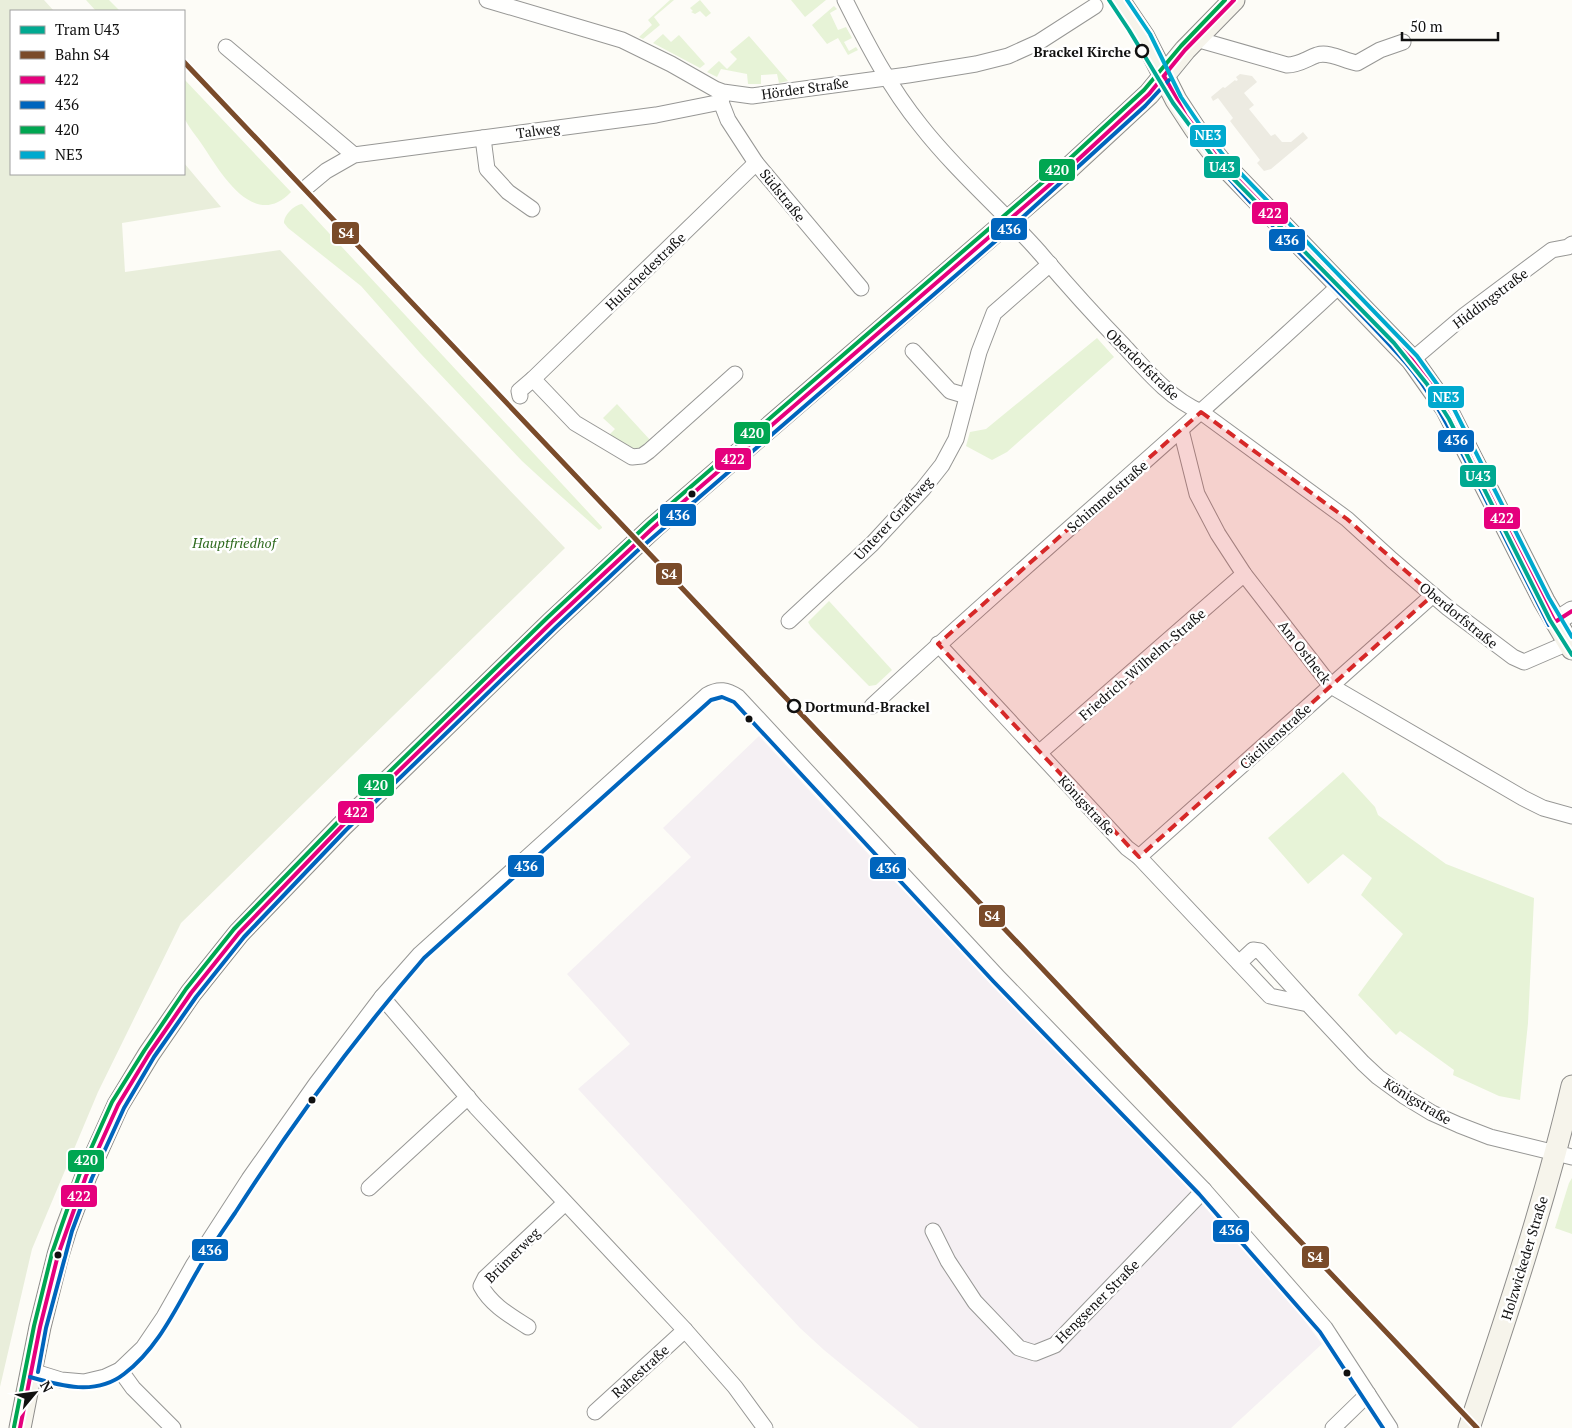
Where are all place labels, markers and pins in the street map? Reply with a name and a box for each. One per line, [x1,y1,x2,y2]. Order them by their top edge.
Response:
place label: Brackel Kirche [1034,42,1131,61]
marker: Brackel Kirche [1135,44,1149,58]
unlabelled marker [687,489,697,499]
place label: Dortmund-Brackel [805,697,930,716]
marker: Dortmund-Brackel [787,699,801,713]
unlabelled marker [744,714,754,724]
unlabelled marker [307,1095,317,1105]
unlabelled marker [53,1250,63,1260]
unlabelled marker [1342,1368,1352,1378]

